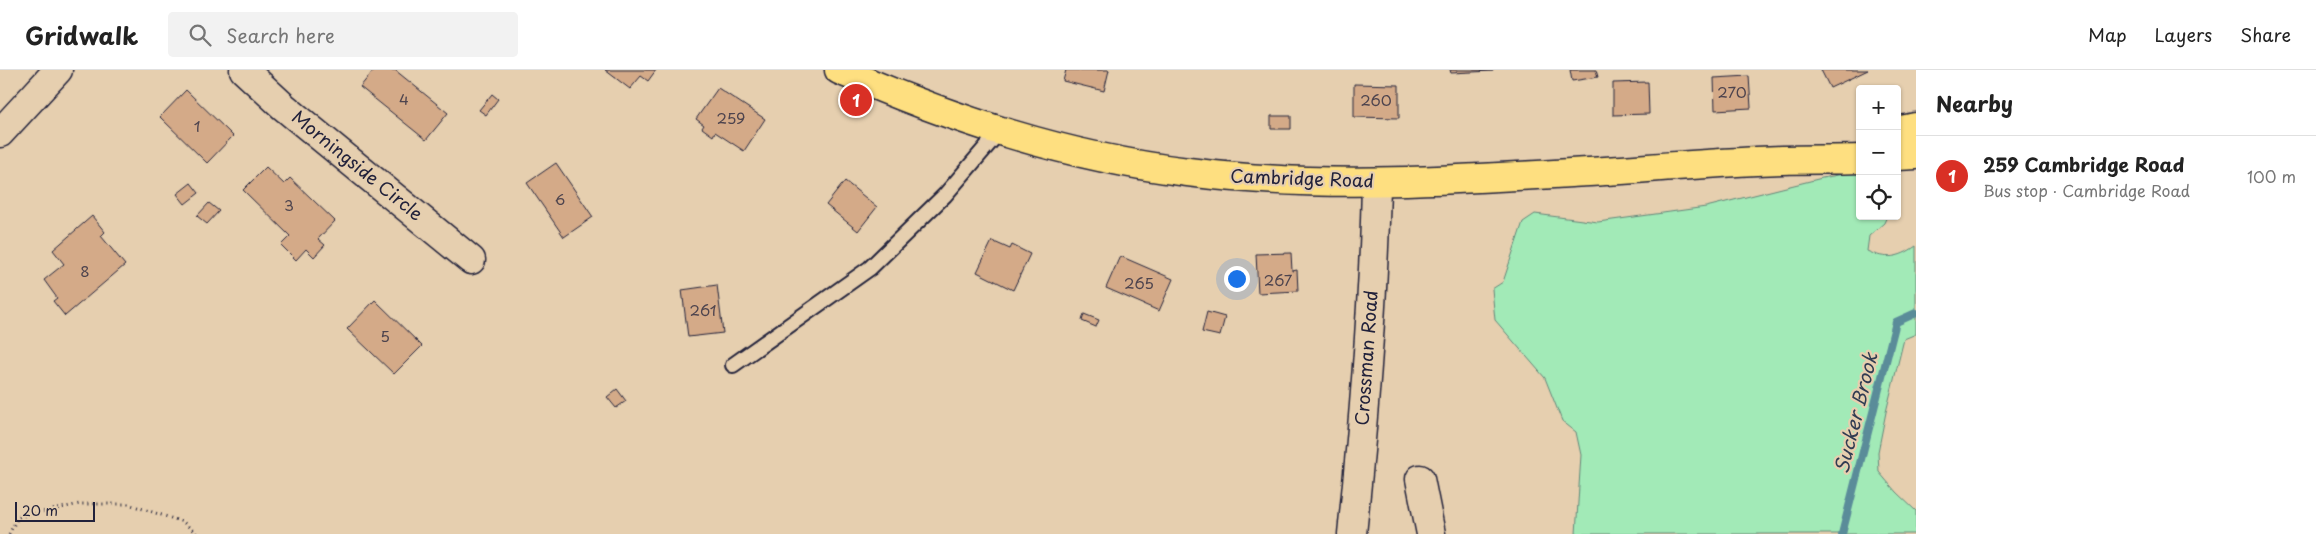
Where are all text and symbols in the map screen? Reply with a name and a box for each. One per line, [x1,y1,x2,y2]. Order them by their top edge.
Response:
search box [168,12,518,57]
text: Gridwalk [25,17,138,53]
icon: search [186,21,214,49]
text: Search here [226,21,335,49]
text: Map [2088,21,2127,48]
text: Layers [2155,21,2212,48]
text: Share [2240,21,2291,48]
house number: 270 [1717,80,1747,103]
pin: 1 [840,81,872,119]
map controls [1856,85,1901,220]
button: + [1856,85,1901,130]
house number: 4 [399,87,409,110]
text: Nearby [1936,87,2013,119]
house number: 260 [1360,88,1392,111]
street label: Morningside Circle [286,103,430,226]
house number: 259 [717,106,746,129]
house number: 1 [194,114,200,137]
button: − [1856,130,1901,175]
text: 259 Cambridge Road [1983,150,2184,178]
street label: Cambridge Road [1230,162,1374,193]
text: 1 [1948,164,1956,188]
text: 100 m [2247,164,2296,188]
button: locate [1856,175,1901,220]
text: Bus stop · Cambridge Road [1983,178,2190,202]
house number: 6 [555,187,565,210]
house number: 3 [284,193,294,216]
house number: 8 [80,259,90,282]
your location [1224,266,1250,292]
house number: 267 [1264,268,1293,291]
house number: 265 [1124,271,1154,294]
street label: Crossman Road [1347,289,1384,426]
house number: 261 [690,298,716,321]
house number: 5 [380,324,390,347]
water label: Sucker Brook [1826,348,1884,476]
scale bar [15,499,95,522]
text: 20 m [22,500,58,521]

